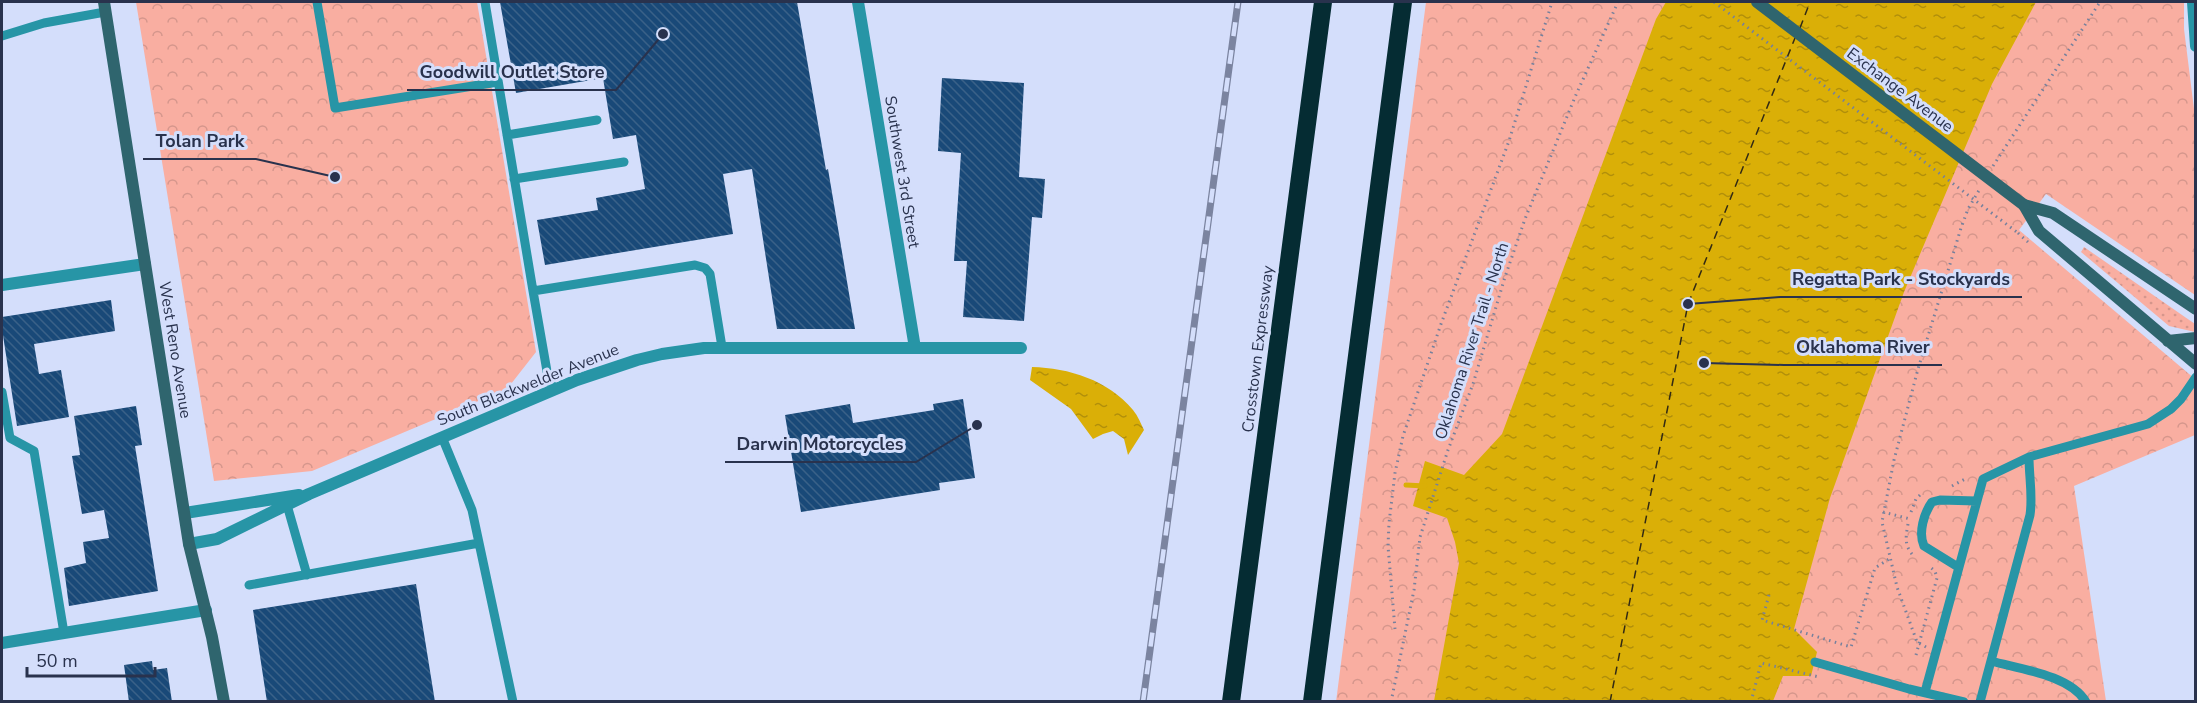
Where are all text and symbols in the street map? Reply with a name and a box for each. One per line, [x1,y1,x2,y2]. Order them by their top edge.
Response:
street label: Exchange Avenue [1842,43,1958,137]
callout: Goodwill Outlet Store [407,54,616,90]
text: Goodwill Outlet Store [420,60,605,84]
street label: Southwest 3rd Street [879,94,925,250]
callout: Tolan Park [143,123,256,159]
text: Tolan Park [156,129,245,153]
street label: Oklahoma River Trail - North [1430,240,1514,442]
callout: Regatta Park - Stockyards [1780,261,2022,297]
street label: Crosstown Expressway [1237,264,1279,434]
text: Regatta Park - Stockyards [1792,267,2010,291]
street label: West Reno Avenue [153,280,197,420]
callout: Oklahoma River [1784,329,1942,365]
text: Oklahoma River [1796,335,1930,359]
street label: South Blackwelder Avenue [434,338,622,432]
callout: Darwin Motorcycles [725,426,916,462]
text: Darwin Motorcycles [736,432,904,456]
scale bar [27,640,154,678]
text: 50 m [36,649,78,673]

